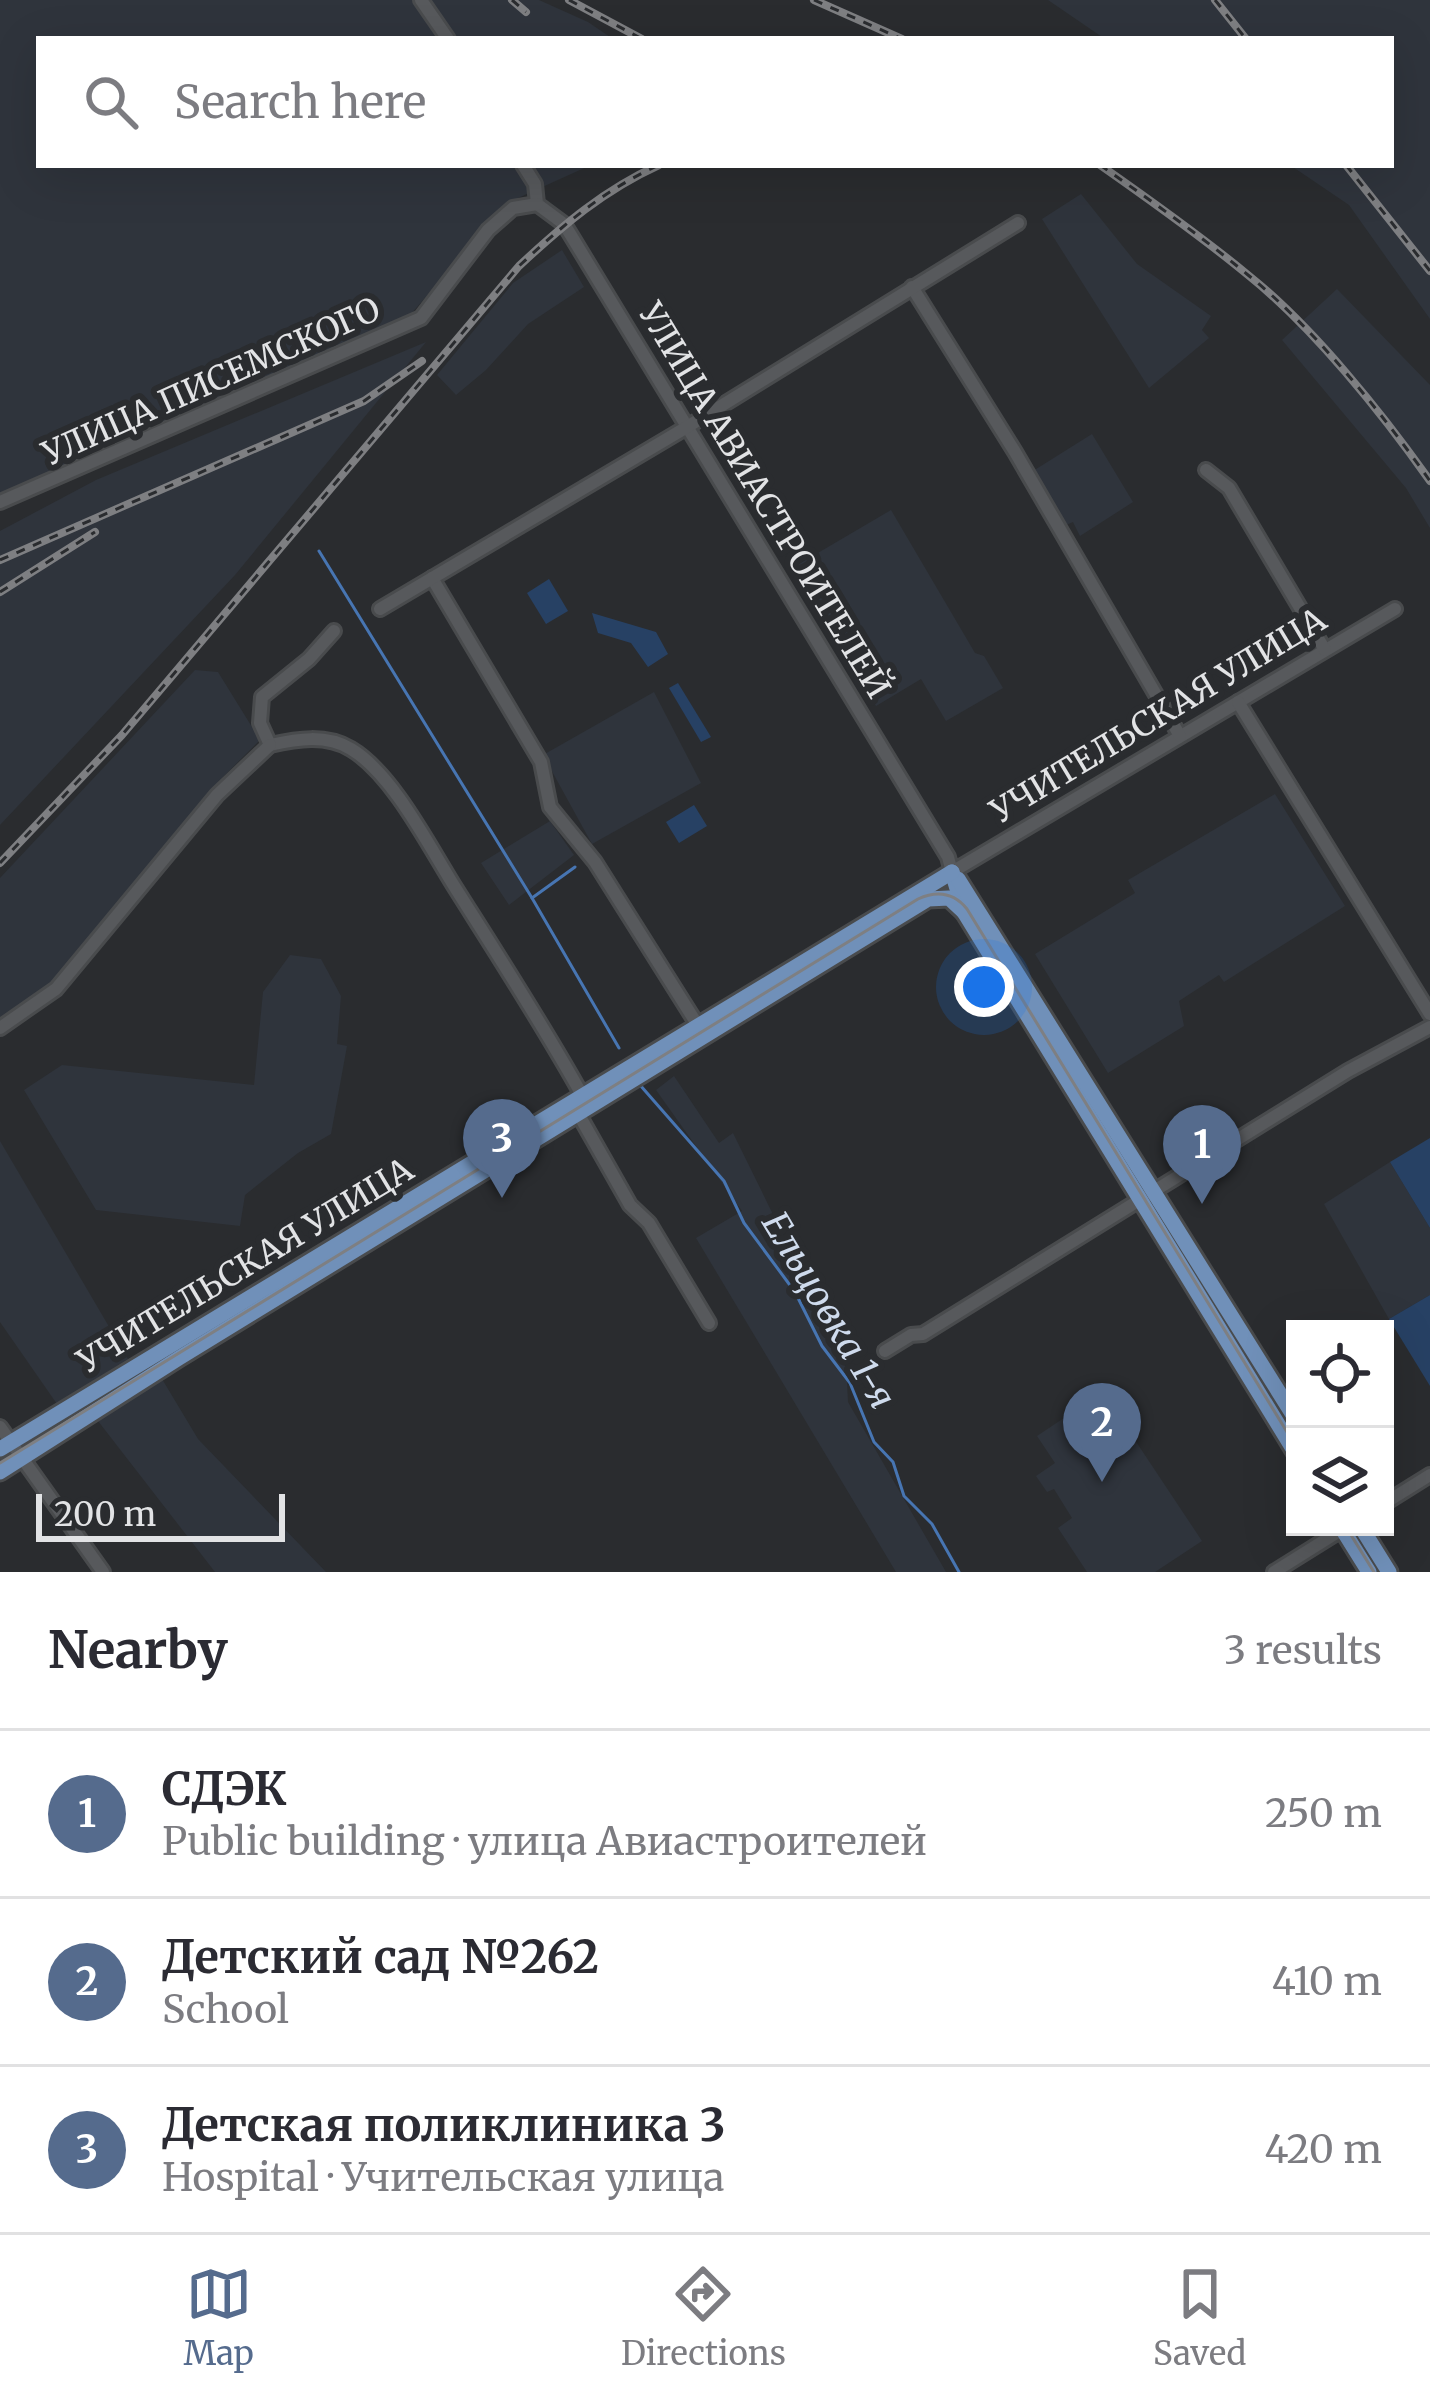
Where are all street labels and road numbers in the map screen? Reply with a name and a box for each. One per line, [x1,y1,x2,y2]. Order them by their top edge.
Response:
street label: УЛИЦА ПИСЕМСКОГО [35,288,387,475]
street label: УЛИЦА АВИАСТРОИТЕЛЕЙ [629,294,900,706]
street label: УЧИТЕЛЬСКАЯ УЛИЦА [982,599,1334,832]
street label: УЧИТЕЛЬСКАЯ УЛИЦА [69,1149,421,1382]

